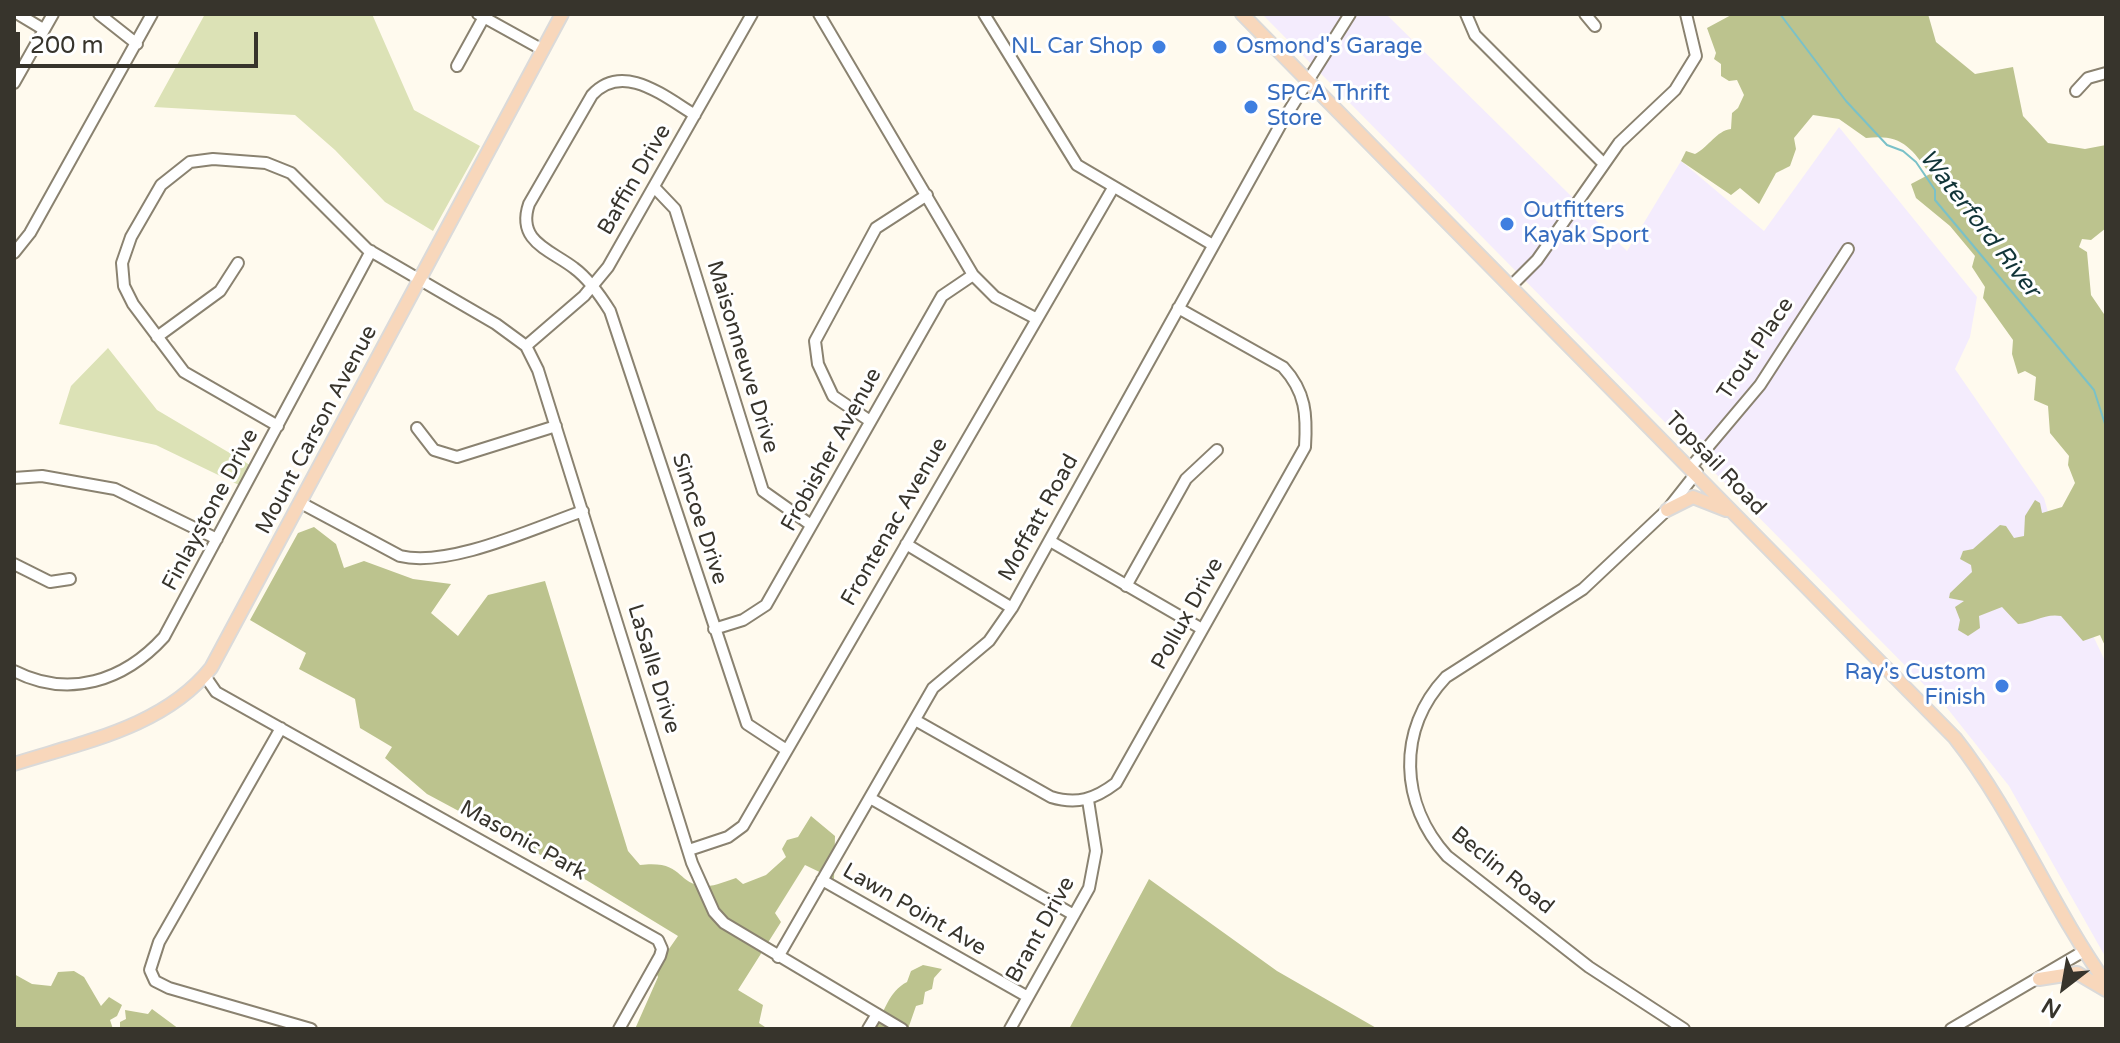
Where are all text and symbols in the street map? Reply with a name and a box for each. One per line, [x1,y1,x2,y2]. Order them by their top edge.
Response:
scale bar [20,16,262,66]
text: 200 m [30,31,104,60]
place label: NL Car Shop [1011,34,1143,60]
place label: Osmond's Garage [1236,34,1422,60]
marker: NL Car Shop [1150,38,1168,56]
marker: Osmond's Garage [1211,38,1229,56]
place label: SPCA Thrift Store [1267,81,1390,132]
marker: SPCA Thrift Store [1242,98,1260,116]
street label: Baffin Drive [593,120,677,240]
water label: Waterford River [1912,144,2046,304]
place label: Outfitters Kayak Sport [1523,198,1649,250]
marker: Outfitters Kayak Sport [1498,215,1516,233]
street label: Maisonneuve Drive [700,258,784,456]
street label: Trout Place [1712,293,1800,405]
street label: Mount Carson Avenue [251,321,383,539]
street label: Frobisher Avenue [776,364,888,536]
street label: Topsail Road [1659,407,1771,521]
street label: Finlaystone Drive [157,425,265,595]
street label: Frontenac Avenue [836,433,954,611]
street label: Simcoe Drive [665,450,733,588]
street label: Moffatt Road [993,450,1085,586]
street label: Pollux Drive [1146,553,1230,675]
street label: LaSalle Drive [621,601,685,737]
place label: Ray's Custom Finish [1844,660,1986,712]
marker: Ray's Custom Finish [1993,677,2011,695]
street label: Masonic Park [455,795,591,887]
street label: Beclin Road [1445,822,1559,920]
street label: Lawn Point Ave [837,858,991,962]
street label: Brant Drive [1001,872,1081,988]
north arrow [2024,947,2104,1027]
text: N [2037,992,2066,1023]

